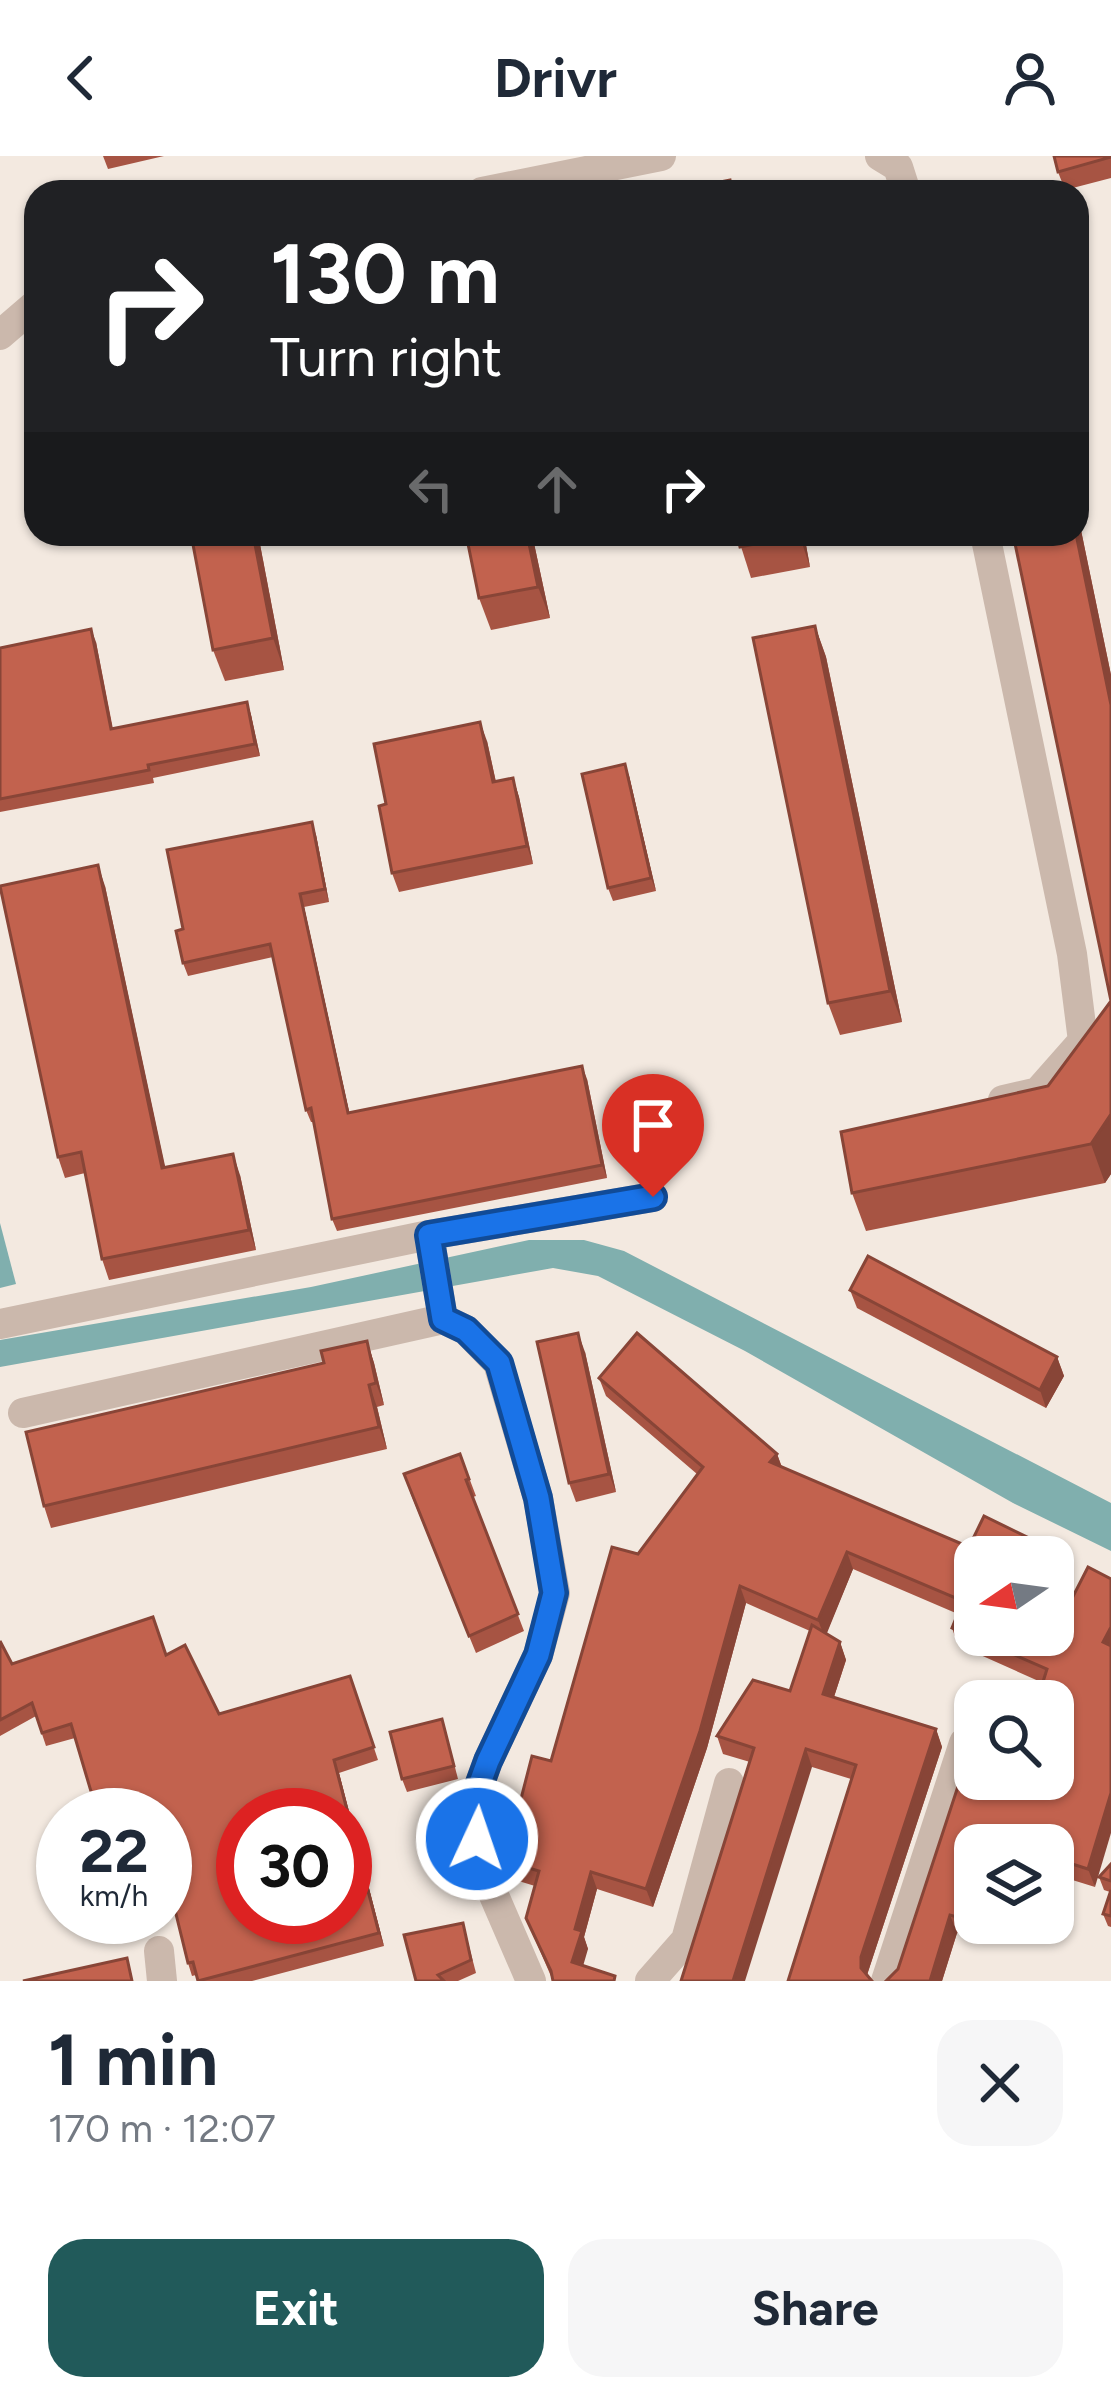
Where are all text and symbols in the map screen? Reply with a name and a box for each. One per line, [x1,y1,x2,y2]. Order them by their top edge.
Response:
icon: back [48,45,114,111]
icon: person [997,45,1063,111]
text: Drivr [494,46,617,111]
text: 130 m [270,223,500,324]
icon: right [72,228,228,384]
text: Turn right [270,325,502,390]
icon: left [398,456,464,522]
icon: ahead [524,456,590,522]
icon: right [650,456,716,522]
pin [602,1074,704,1197]
icon: arrive [620,1092,686,1158]
north arrow [954,1536,1074,1656]
map controls [954,1536,1074,1944]
button: search [954,1680,1074,1800]
position arrow [414,1776,540,1902]
speed limit sign: 30 [216,1788,372,1944]
text: 22 [79,1815,149,1887]
button: layers [954,1824,1074,1944]
text: km/h [80,1877,148,1914]
text: 1 min [48,2017,218,2103]
button: close [937,2020,1063,2146]
text: 170 m · 12:07 [48,2105,276,2152]
button: Exit [48,2239,544,2377]
button: Share [568,2239,1063,2377]

